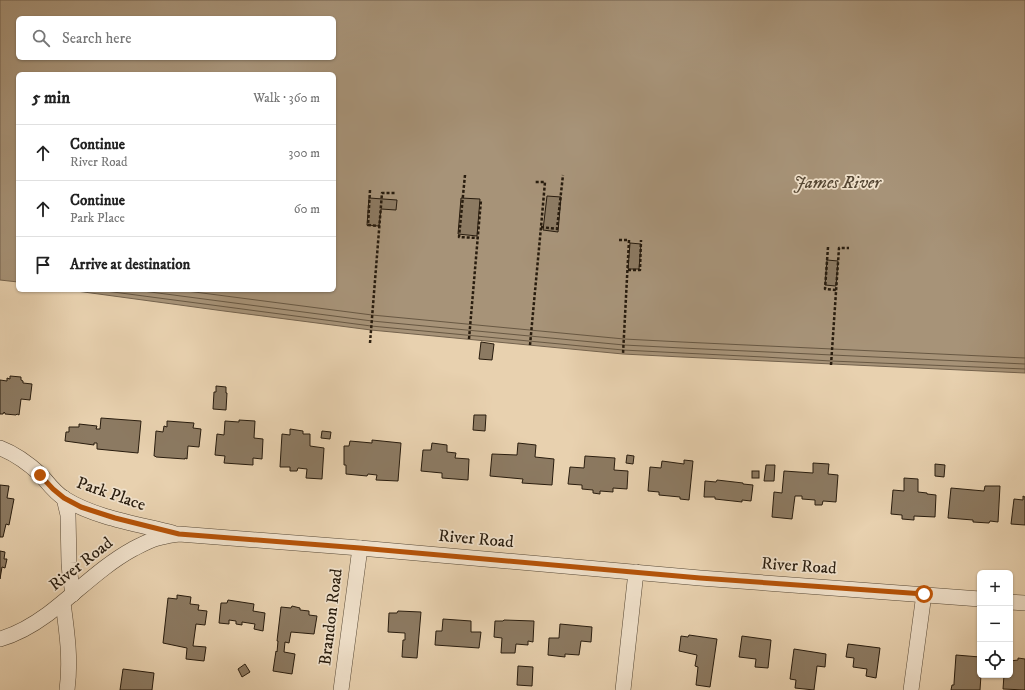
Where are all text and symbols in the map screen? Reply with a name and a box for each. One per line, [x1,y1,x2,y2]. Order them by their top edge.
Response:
search box [16,16,336,60]
icon: search [30,27,52,49]
text: Search here [62,29,131,48]
text: 5 min [32,87,70,109]
text: Walk · 360 m [253,90,320,106]
text: Continue [70,135,125,154]
icon: ahead [32,142,54,164]
text: 300 m [289,145,320,161]
text: River Road [70,154,128,170]
water label: James River [793,172,882,194]
text: Continue [70,191,125,210]
icon: ahead [32,198,54,220]
text: 60 m [294,201,320,217]
text: Park Place [70,210,125,226]
icon: arrive [32,254,54,276]
text: Arrive at destination [70,255,190,274]
route end [31,466,49,484]
street label: Park Place [73,472,149,516]
street label: River Road [438,525,515,553]
street label: River Road [45,532,118,596]
street label: River Road [761,552,838,580]
street label: Brandon Road [314,567,348,667]
map controls [977,570,1013,678]
button: + [977,570,1013,606]
route start [915,585,933,603]
button: − [977,606,1013,642]
button: locate [977,642,1013,678]

